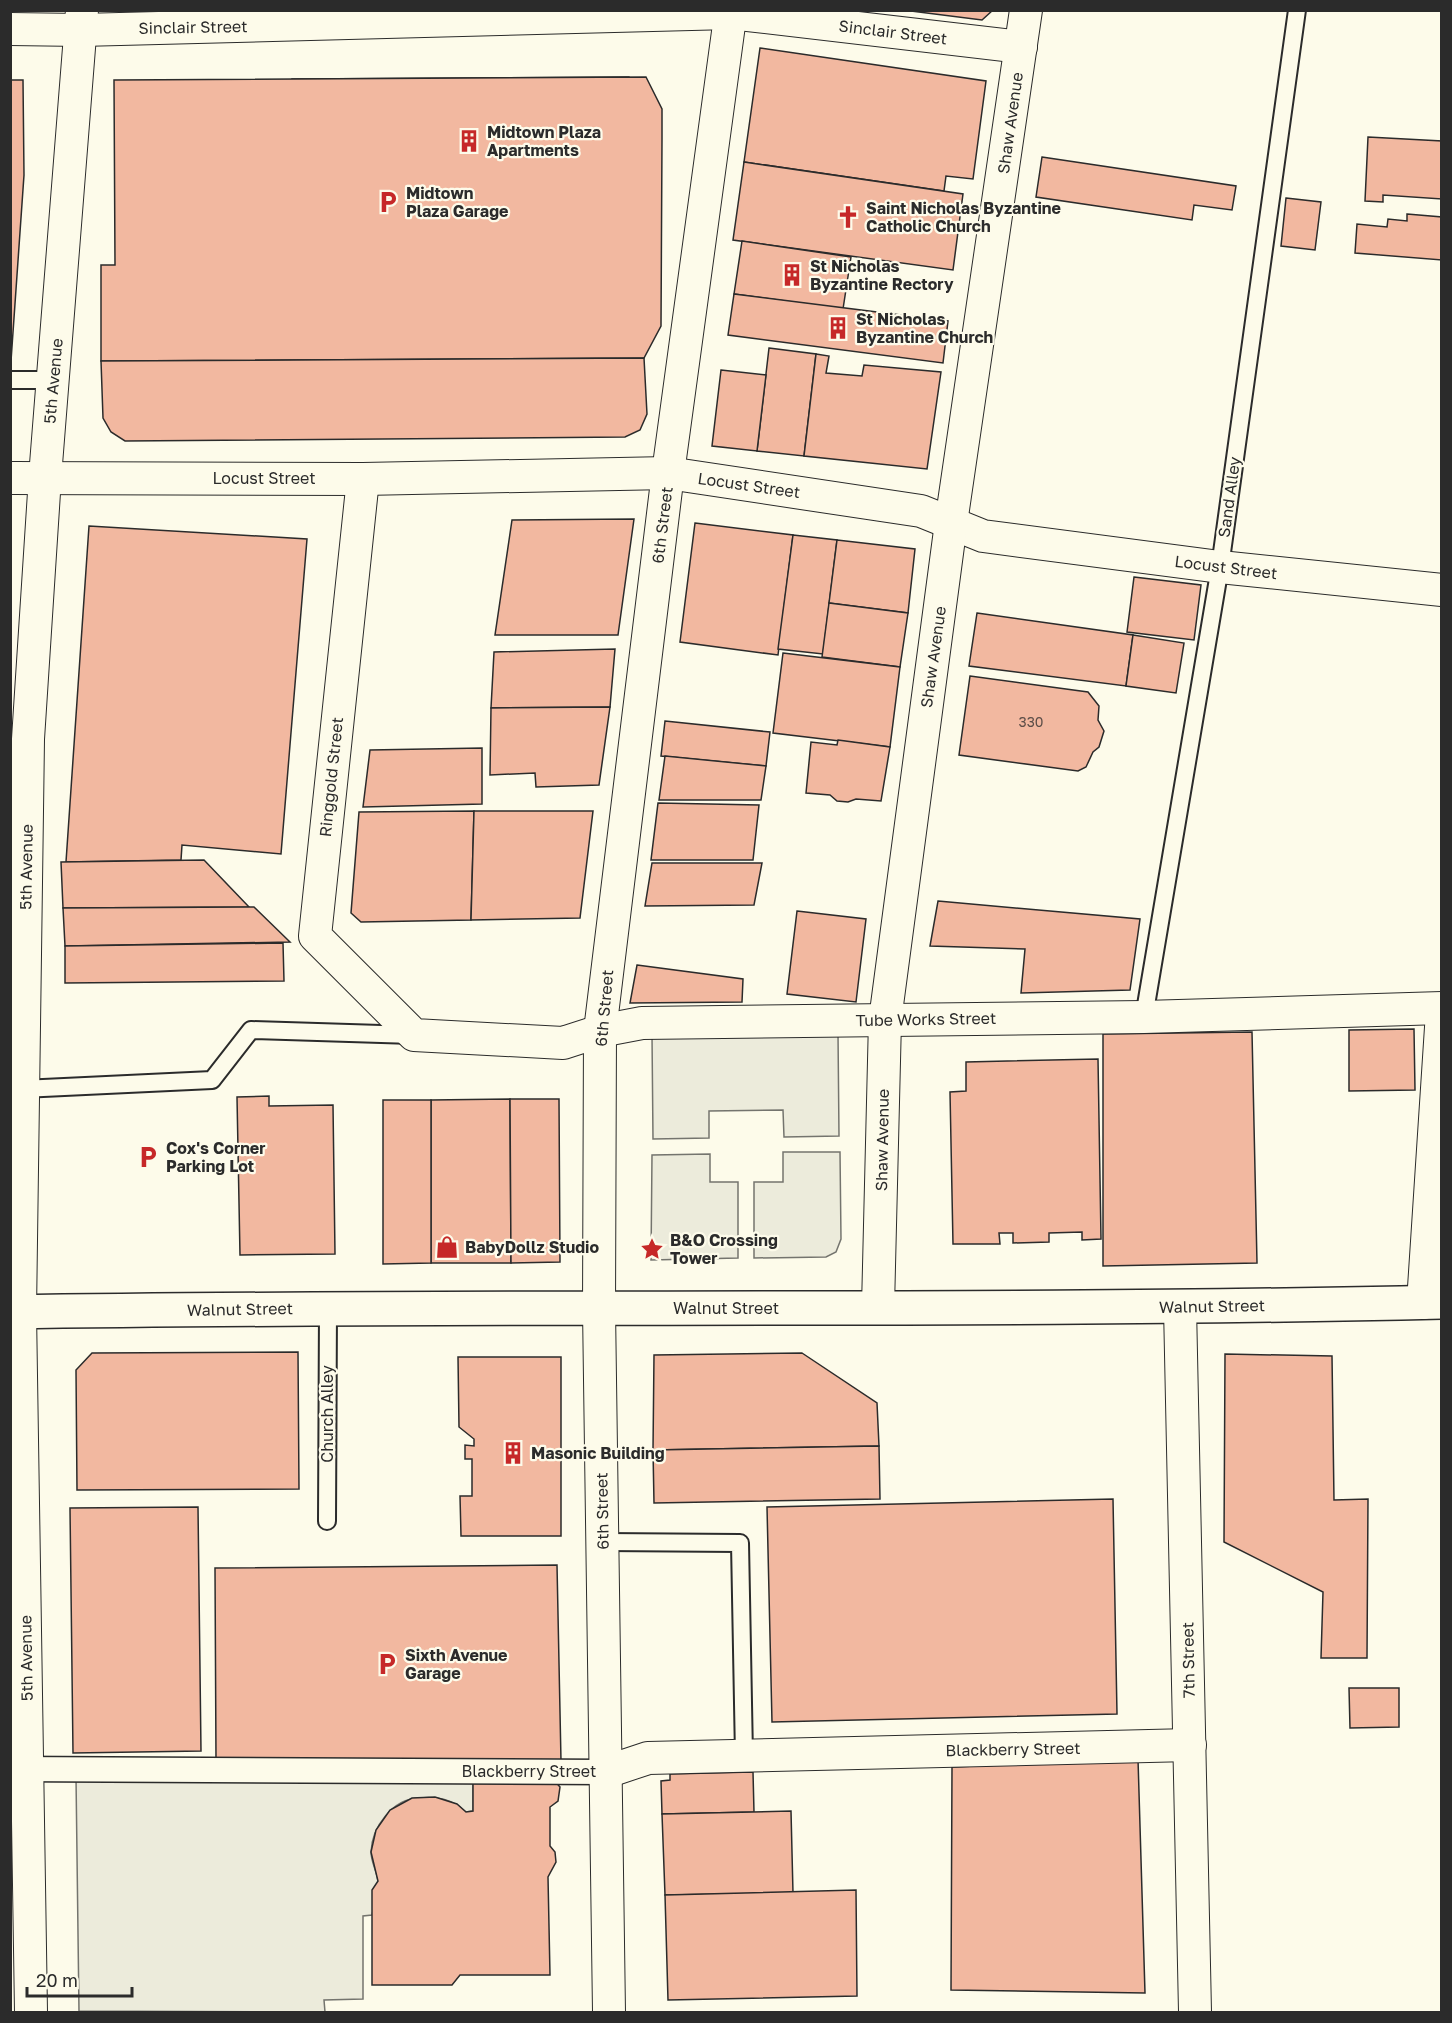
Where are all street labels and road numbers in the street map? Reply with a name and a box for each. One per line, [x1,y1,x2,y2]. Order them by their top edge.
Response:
street label: Sinclair Street [838,15,948,49]
street label: Sinclair Street [138,16,248,38]
street label: Shaw Avenue [993,71,1027,175]
street label: 5th Avenue [39,337,67,425]
street label: Sand Alley [1213,455,1245,539]
street label: Locust Street [212,468,316,488]
street label: Locust Street [697,468,801,502]
street label: 6th Street [647,485,677,565]
street label: Locust Street [1174,551,1278,583]
street label: Shaw Avenue [916,605,950,709]
street label: Ringgold Street [315,716,347,838]
street label: 5th Avenue [15,824,37,910]
street label: 6th Street [591,969,617,1047]
street label: Tube Works Street [855,1008,997,1030]
street label: Shaw Avenue [871,1089,893,1191]
street label: Walnut Street [1159,1295,1265,1317]
street label: Walnut Street [187,1298,293,1320]
street label: Walnut Street [673,1298,779,1318]
street label: Church Alley [317,1365,337,1463]
street label: 6th Street [591,1472,613,1550]
street label: 5th Avenue [15,1615,37,1701]
street label: 7th Street [1177,1622,1199,1698]
street label: Blackberry Street [945,1738,1081,1760]
street label: Blackberry Street [461,1761,597,1781]

